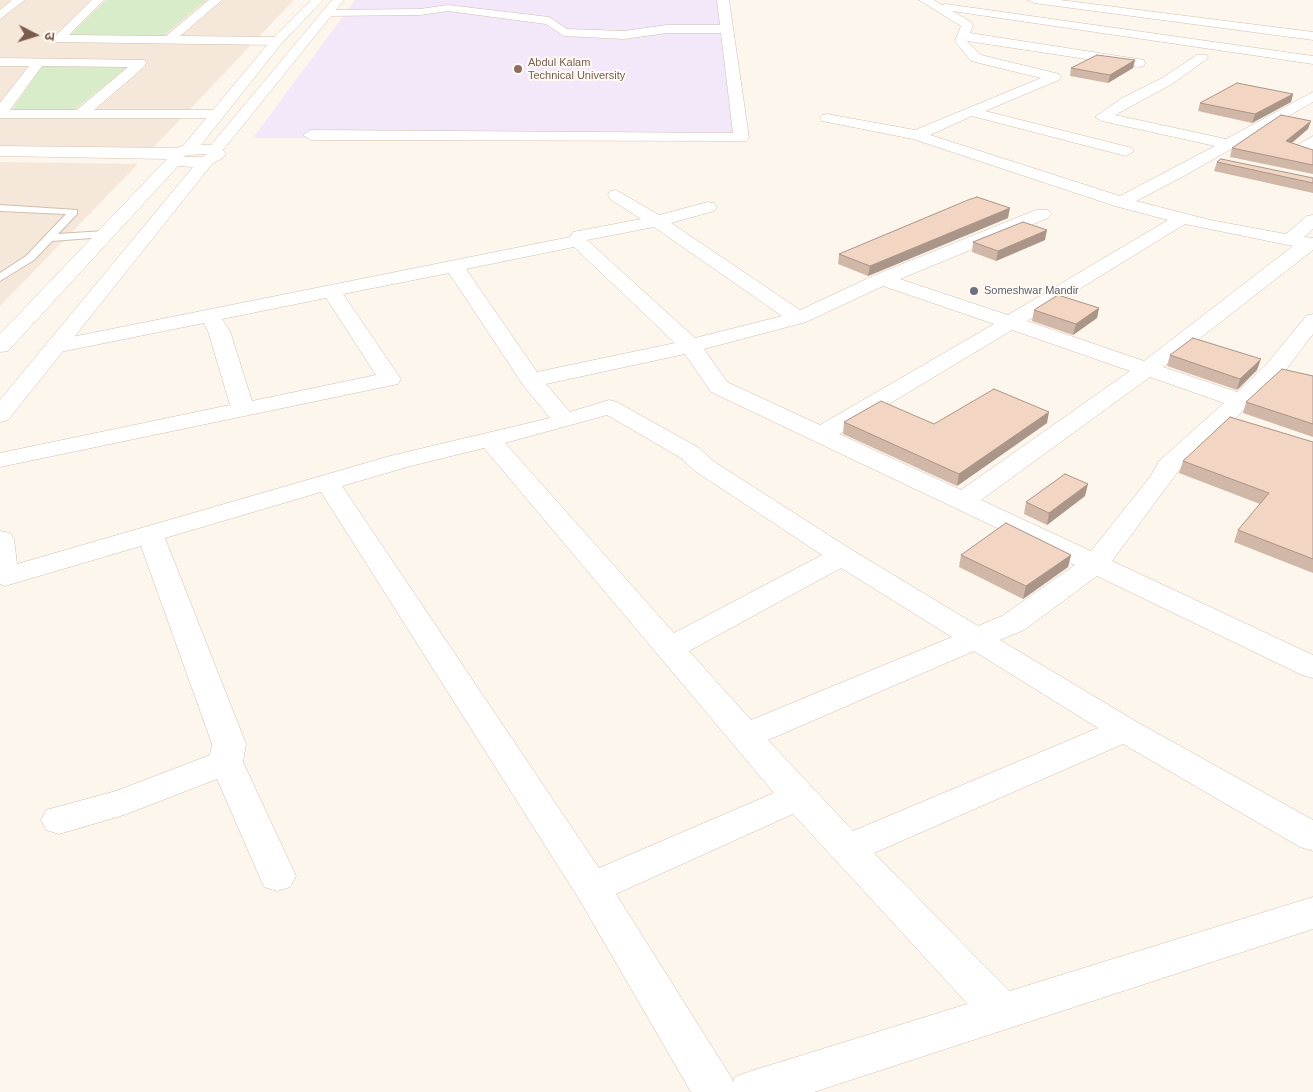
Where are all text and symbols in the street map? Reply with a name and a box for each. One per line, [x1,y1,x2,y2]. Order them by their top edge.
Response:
north arrow [10,10,60,60]
text: उ [42,32,58,41]
place label: Abdul Kalam Technical University [528,56,625,82]
marker: Abdul Kalam Technical University [512,63,524,75]
place label: Someshwar Mandir [984,284,1079,298]
marker: Someshwar Mandir [968,285,980,297]

